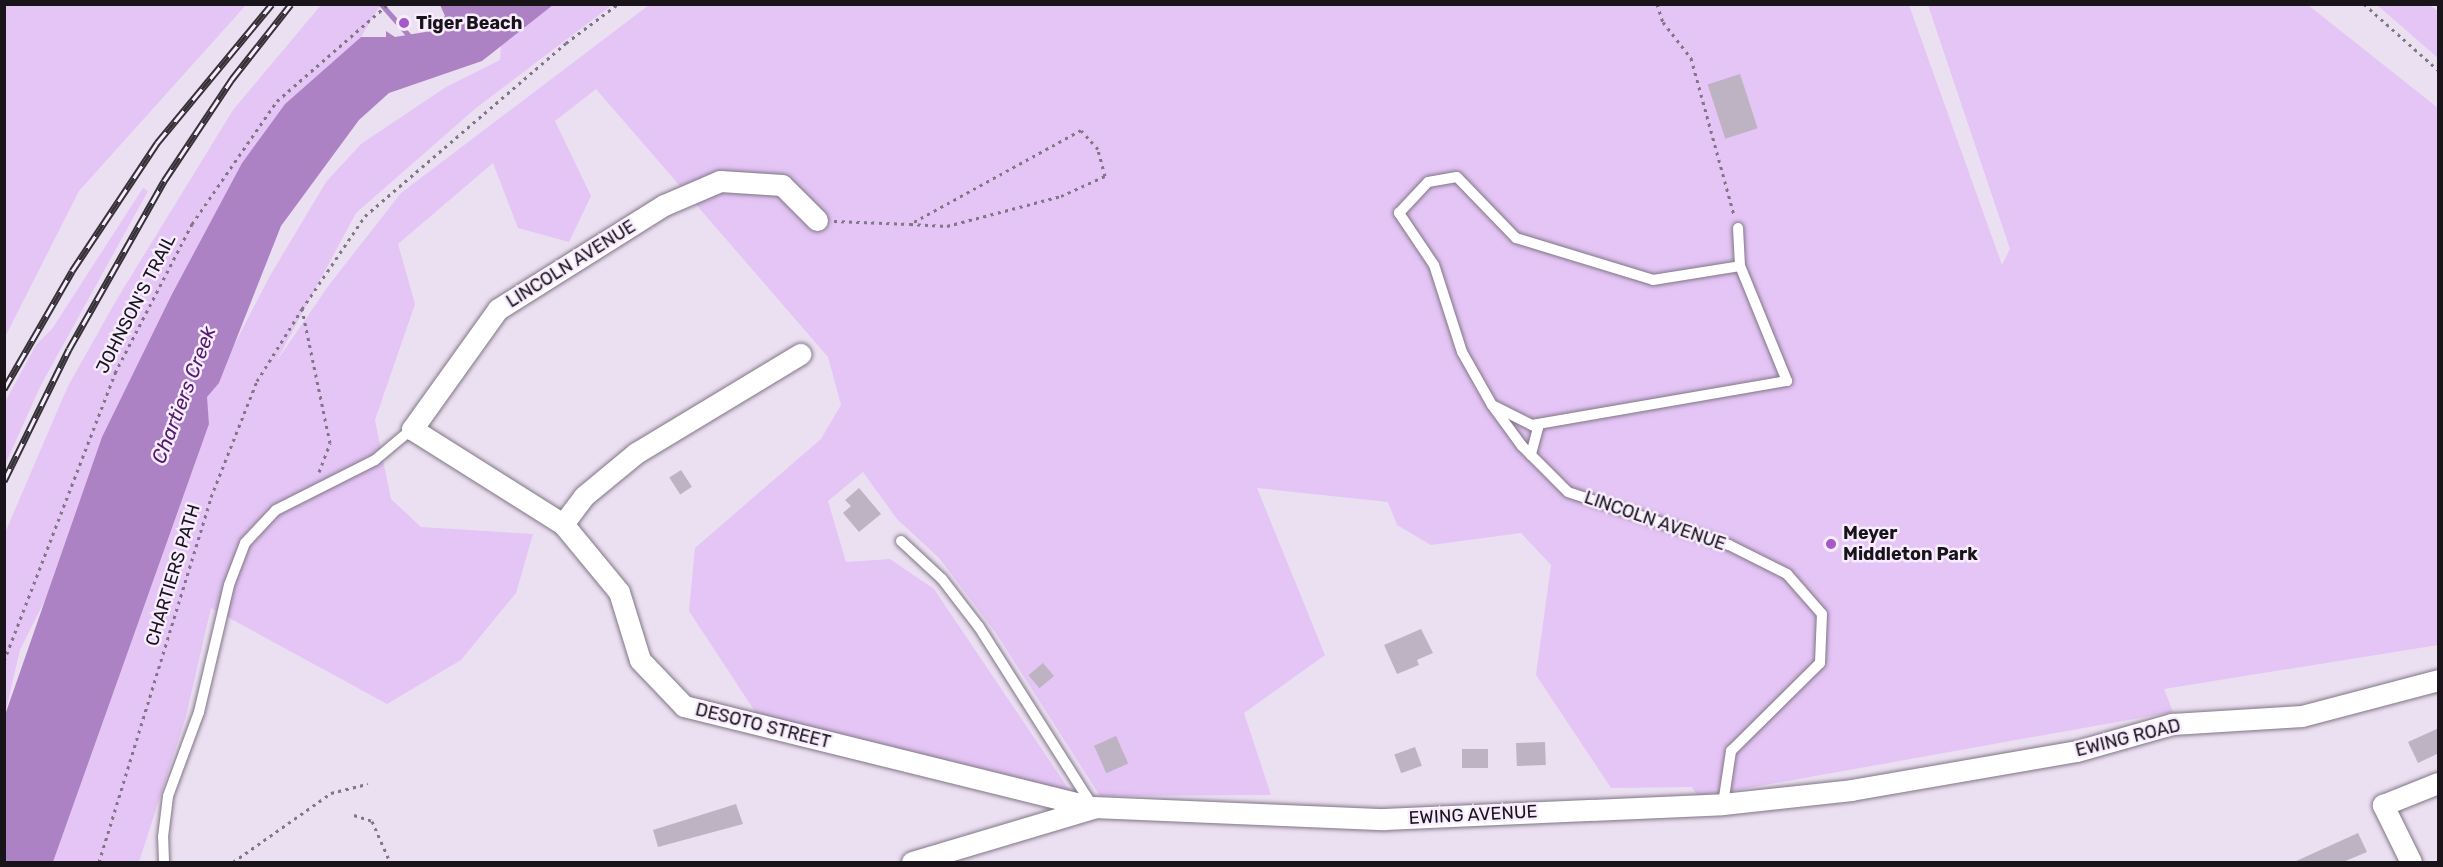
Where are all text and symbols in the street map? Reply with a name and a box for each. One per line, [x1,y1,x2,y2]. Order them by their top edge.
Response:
place label: Tiger Beach [416,12,523,34]
marker: Tiger Beach [397,16,411,30]
street label: LINCOLN AVENUE [502,215,640,313]
street label: JOHNSON'S TRAIL [91,231,181,377]
water label: Chartiers Creek [147,323,221,467]
street label: LINCOLN AVENUE [1581,487,1729,555]
street label: CHARTIERS PATH [141,502,205,648]
place label: Meyer Middleton Park [1843,523,1978,566]
marker: Meyer Middleton Park [1824,537,1838,551]
street label: DESOTO STREET [693,699,833,753]
street label: EWING ROAD [2073,715,2183,761]
street label: EWING AVENUE [1408,801,1538,829]

